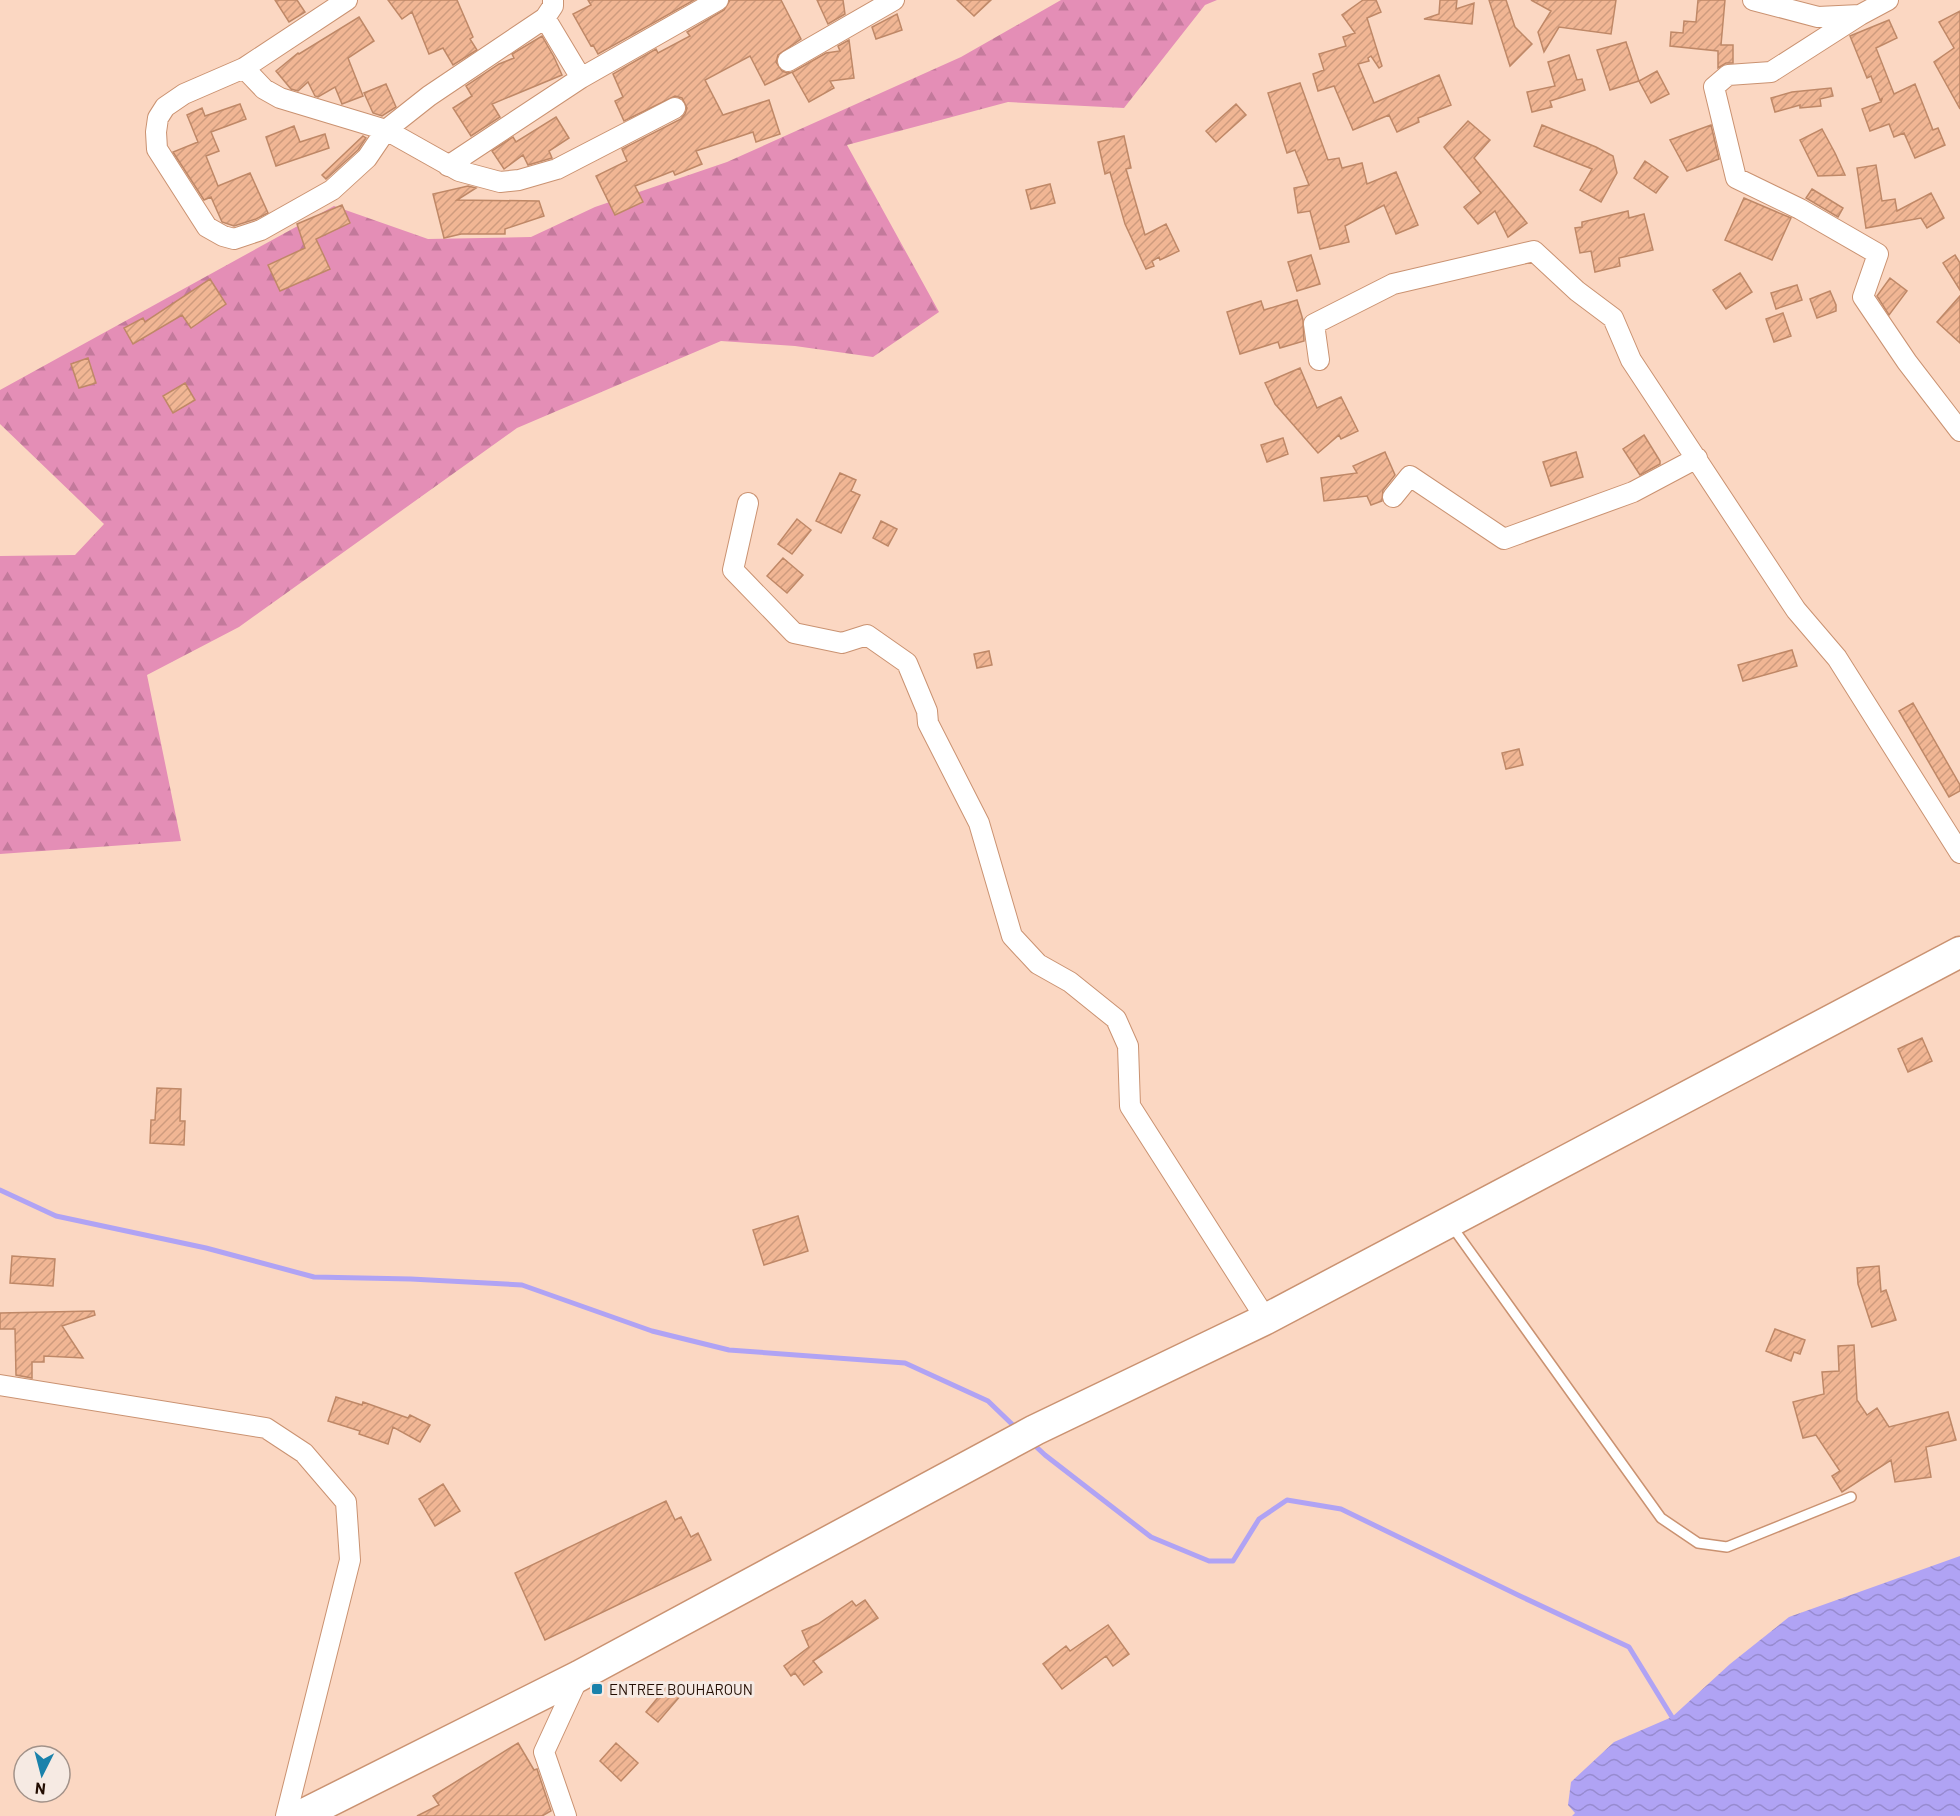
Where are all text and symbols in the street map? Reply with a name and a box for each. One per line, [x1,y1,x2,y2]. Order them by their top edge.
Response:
place label: ENTREE BOUHAROUN [609,1680,753,1698]
marker: ENTREE BOUHAROUN [590,1682,604,1696]
north arrow [12,1744,72,1804]
text: N [34,1779,47,1799]

